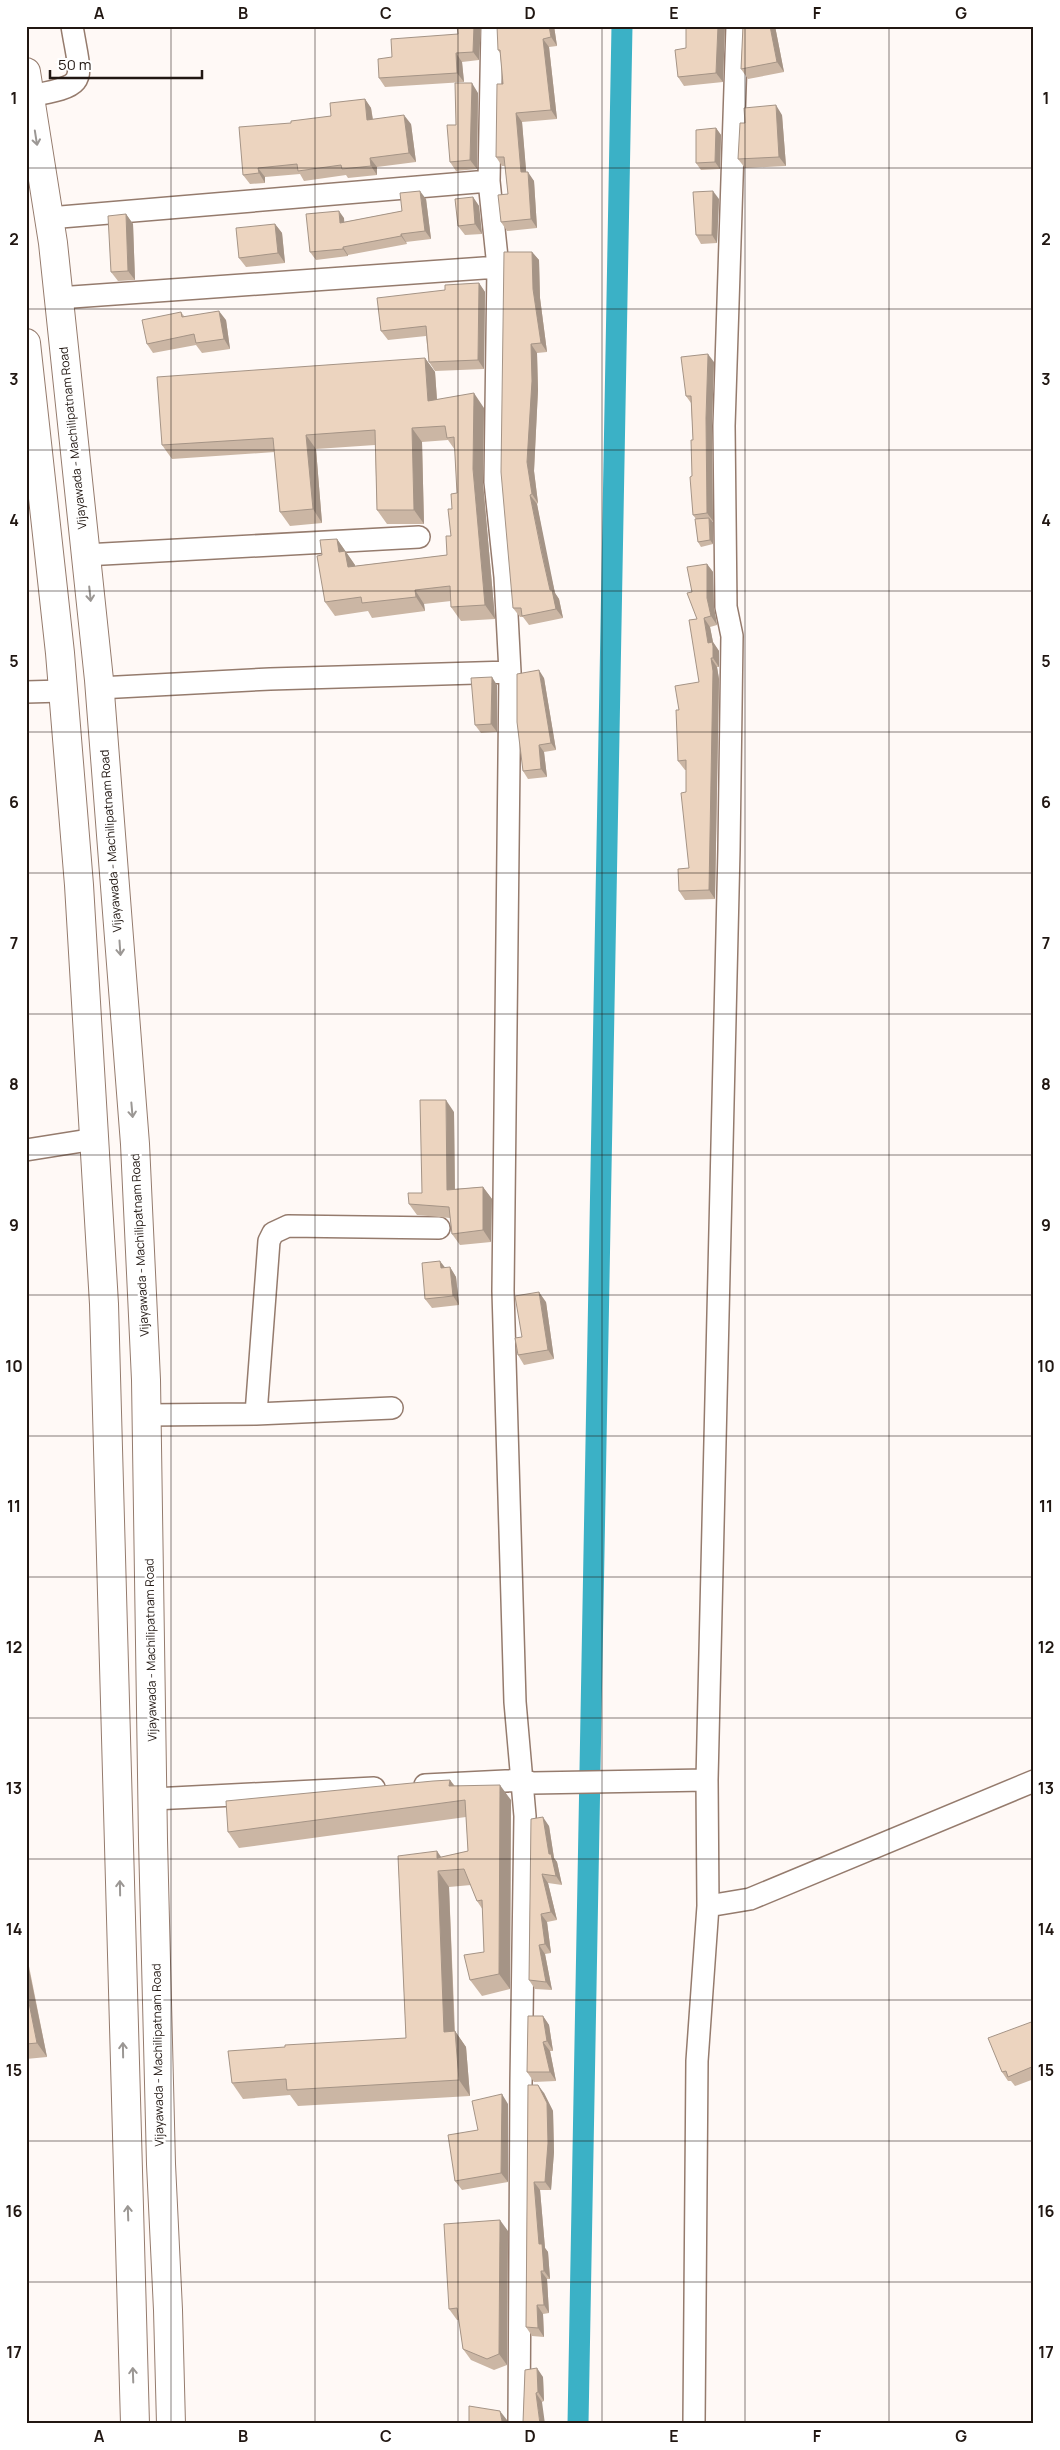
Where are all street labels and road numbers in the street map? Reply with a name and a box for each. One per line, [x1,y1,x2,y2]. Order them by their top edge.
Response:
street label: Vijayawada - Machilipatnam Road [54,346,91,530]
street label: Vijayawada - Machilipatnam Road [96,749,125,933]
street label: Vijayawada - Machilipatnam Road [126,1153,153,1337]
street label: Vijayawada - Machilipatnam Road [140,1558,161,1742]
street label: Vijayawada - Machilipatnam Road [147,1963,168,2147]

